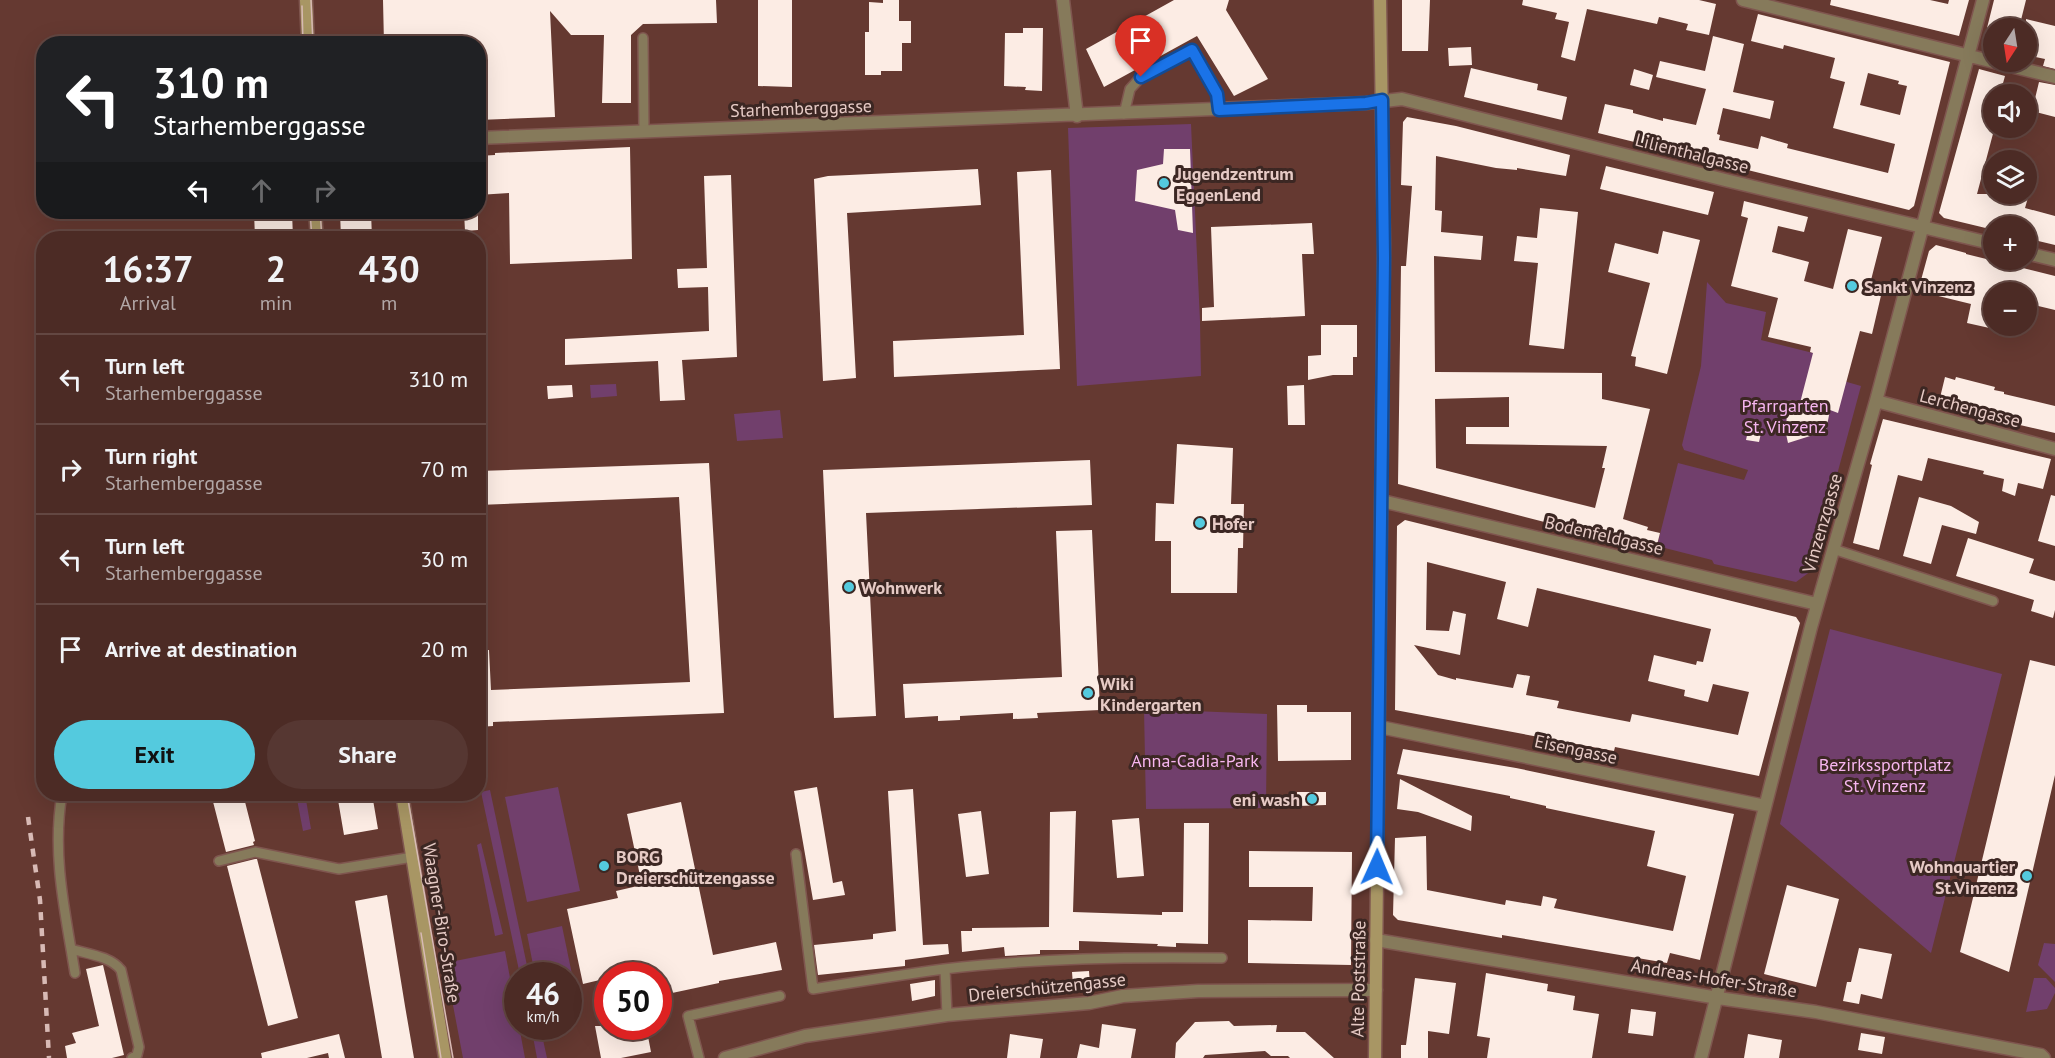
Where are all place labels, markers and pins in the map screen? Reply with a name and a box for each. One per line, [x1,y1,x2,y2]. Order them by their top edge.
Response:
pin [1115,15,1166,77]
place label: Jugendzentrum EggenLend [1175,162,1294,206]
marker: Jugendzentrum EggenLend [1157,176,1171,190]
place label: Sankt Vinzenz [1864,275,1972,298]
marker: Sankt Vinzenz [1845,279,1859,293]
place label: Hofer [1212,512,1255,535]
marker: Hofer [1193,516,1207,530]
place label: Wohnwerk [861,576,942,599]
marker: Wohnwerk [842,580,856,594]
place label: Wiki Kindergarten [1100,672,1202,716]
marker: Wiki Kindergarten [1081,686,1095,700]
place label: eni wash [1233,788,1300,811]
marker: eni wash [1305,792,1319,806]
place label: BORG Dreierschützengasse [616,845,775,889]
place label: Wohnquartier St.Vinzenz [1909,855,2016,899]
marker: BORG Dreierschützengasse [597,859,611,873]
marker: Wohnquartier St.Vinzenz [2020,869,2034,883]

